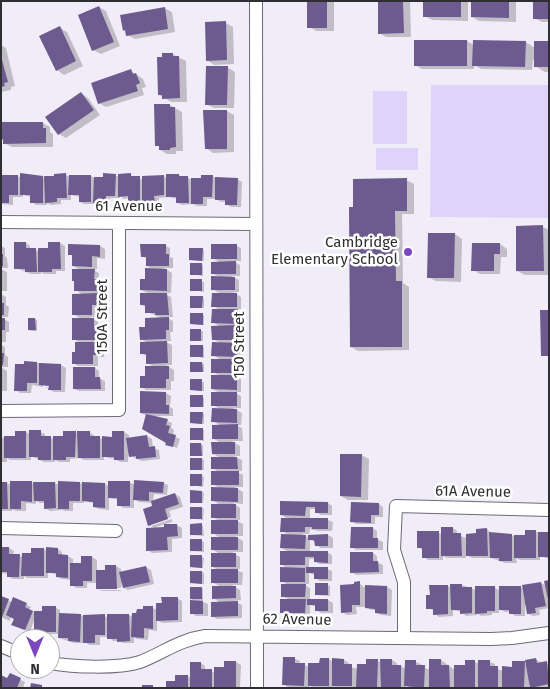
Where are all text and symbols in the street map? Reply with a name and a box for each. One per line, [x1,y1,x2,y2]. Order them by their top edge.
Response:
street label: 61 Avenue [95,198,163,216]
place label: Cambridge Elementary School [271,234,398,269]
marker: Cambridge Elementary School [402,246,414,258]
street label: 150A Street [94,279,112,355]
street label: 150 Street [231,311,249,379]
street label: 61A Avenue [435,482,511,502]
street label: 62 Avenue [262,610,332,630]
north arrow [10,629,60,679]
text: N [30,660,40,677]

